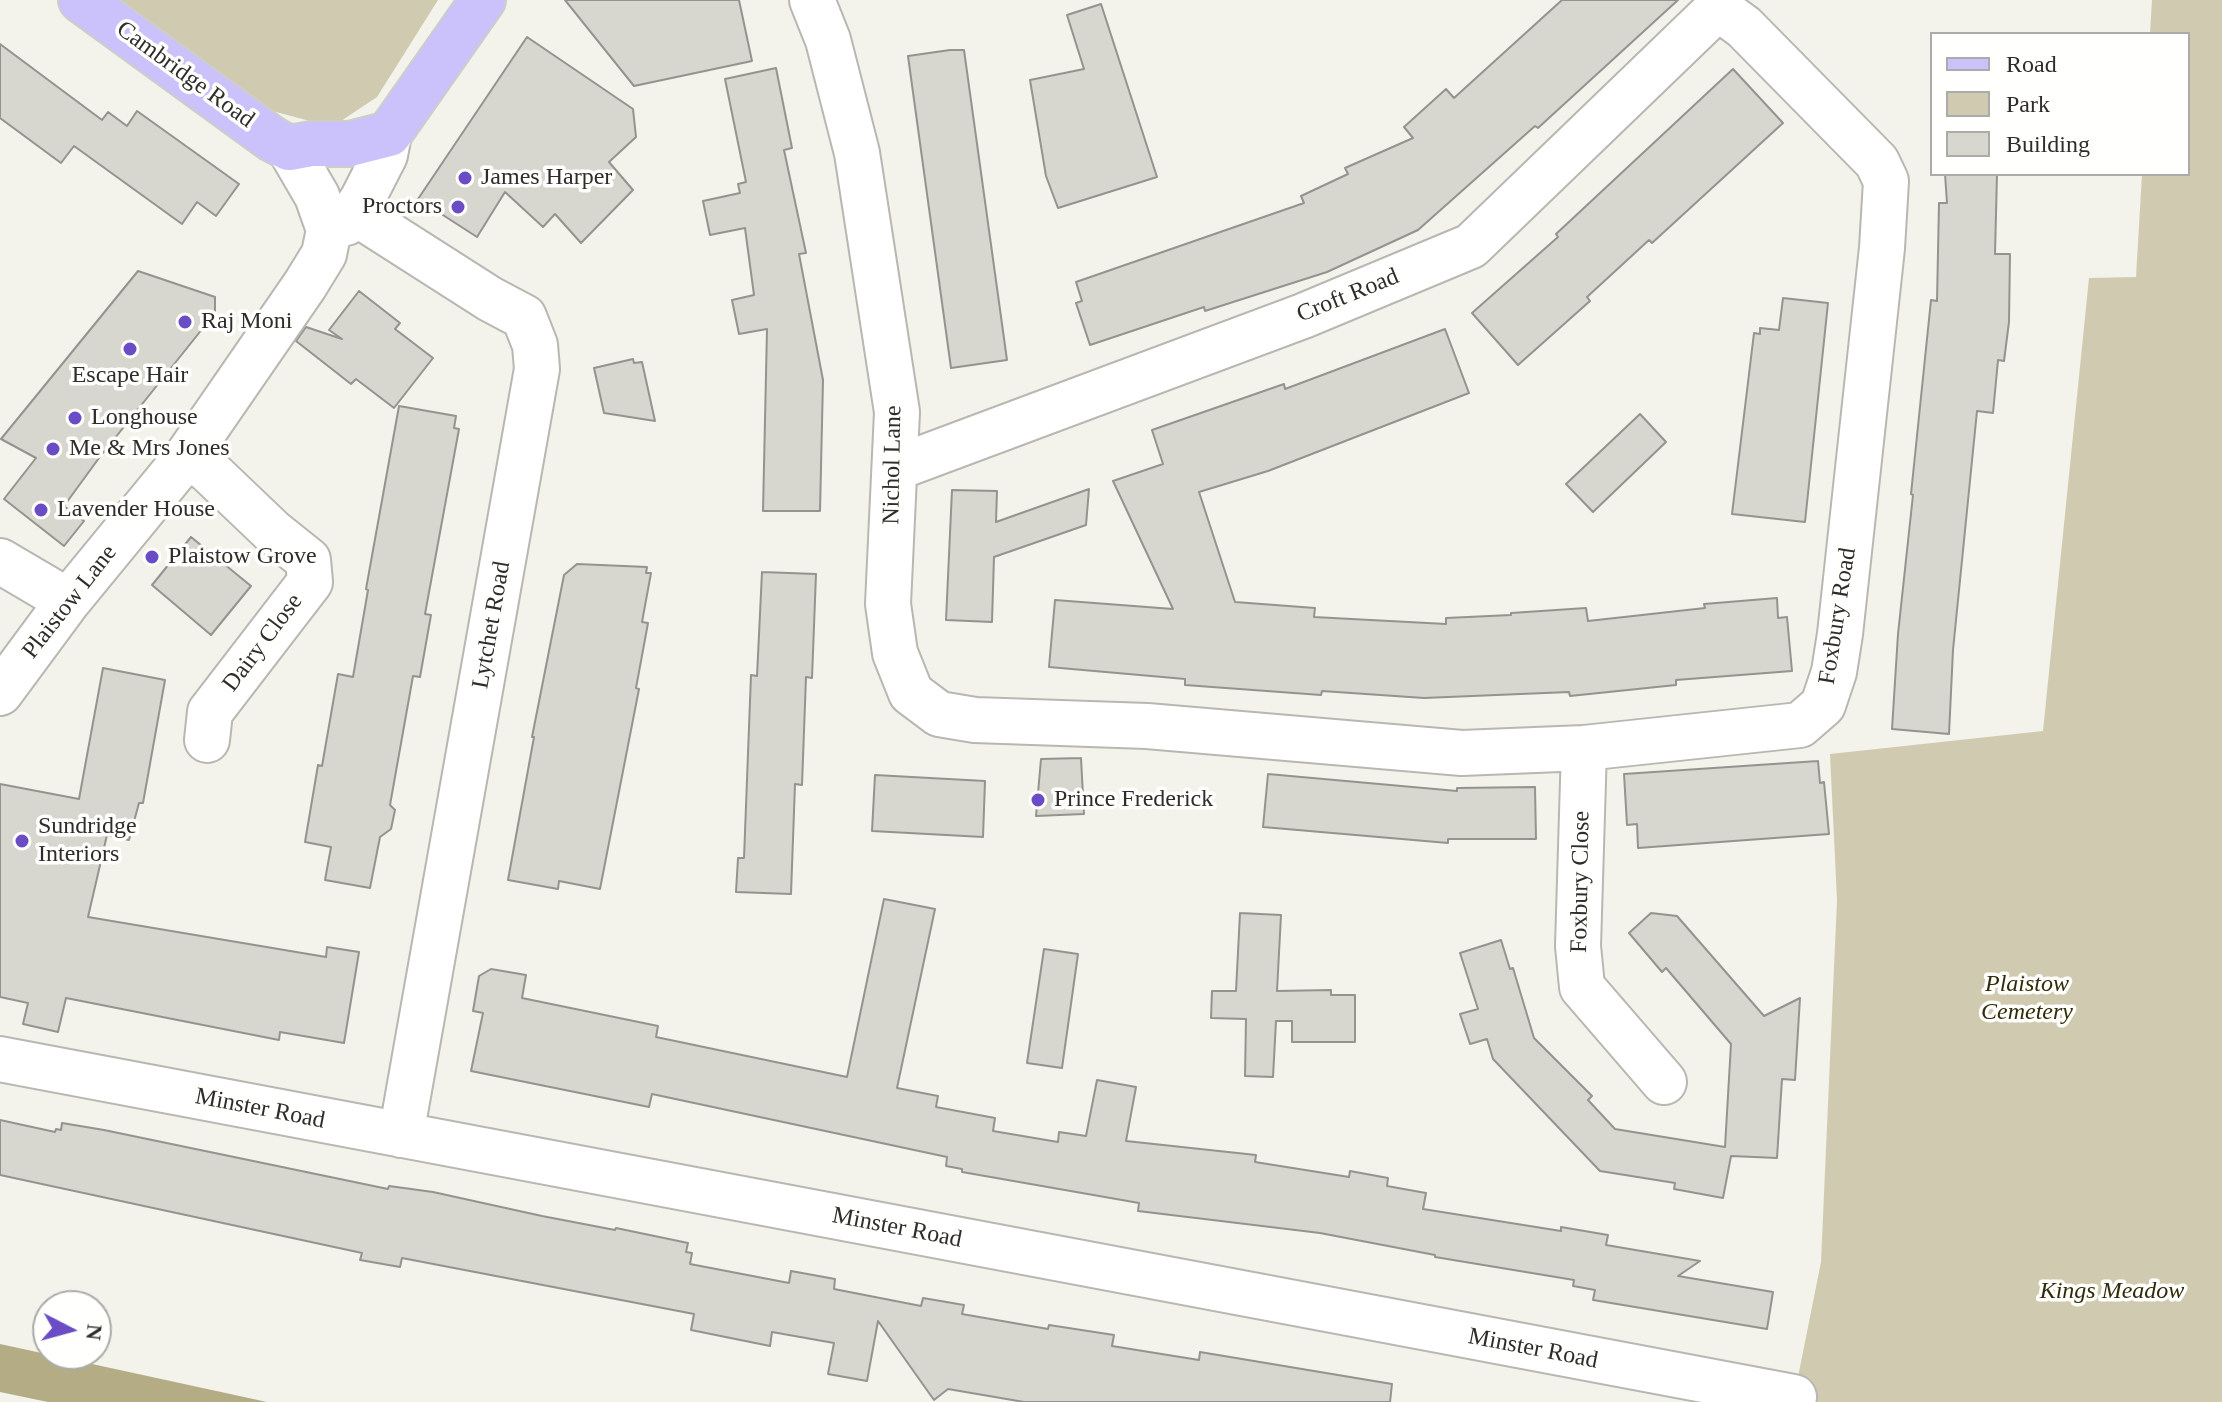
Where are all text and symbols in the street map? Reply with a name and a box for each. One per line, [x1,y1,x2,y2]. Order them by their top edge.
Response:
street label: Cambridge Road [110,15,260,135]
legend [1930,32,2190,176]
text: Road [2006,51,2057,77]
text: Park [2006,91,2050,117]
text: Building [2006,131,2090,157]
place label: James Harper [481,164,612,192]
marker: James Harper [456,169,474,187]
place label: Proctors [362,193,442,221]
marker: Proctors [449,198,467,216]
street label: Croft Road [1293,263,1403,329]
place label: Raj Moni [201,308,292,336]
marker: Raj Moni [176,313,194,331]
marker: Escape Hair [121,340,139,358]
place label: Escape Hair [72,362,188,390]
place label: Longhouse [91,404,198,432]
street label: Nichol Lane [878,405,908,525]
marker: Longhouse [66,409,84,427]
place label: Me & Mrs Jones [69,435,230,463]
marker: Me & Mrs Jones [44,440,62,458]
place label: Lavender House [57,496,215,524]
marker: Lavender House [32,501,50,519]
street label: Plaistow Lane [17,539,123,665]
place label: Plaistow Grove [168,543,317,571]
street label: Foxbury Road [1813,546,1863,686]
marker: Plaistow Grove [143,548,161,566]
street label: Lytchet Road [467,559,517,691]
street label: Dairy Close [217,588,309,698]
place label: Prince Frederick [1054,786,1213,814]
marker: Prince Frederick [1029,791,1047,809]
street label: Foxbury Close [1565,811,1597,953]
place label: Sundridge Interiors [38,813,137,869]
marker: Sundridge Interiors [13,832,31,850]
park label: Plaistow Cemetery [1981,971,2073,1027]
street label: Minster Road [193,1082,327,1136]
street label: Minster Road [830,1201,964,1255]
park label: Kings Meadow [2040,1278,2184,1306]
north arrow [32,1290,112,1370]
street label: Minster Road [1466,1322,1600,1376]
text: N [81,1323,108,1342]

